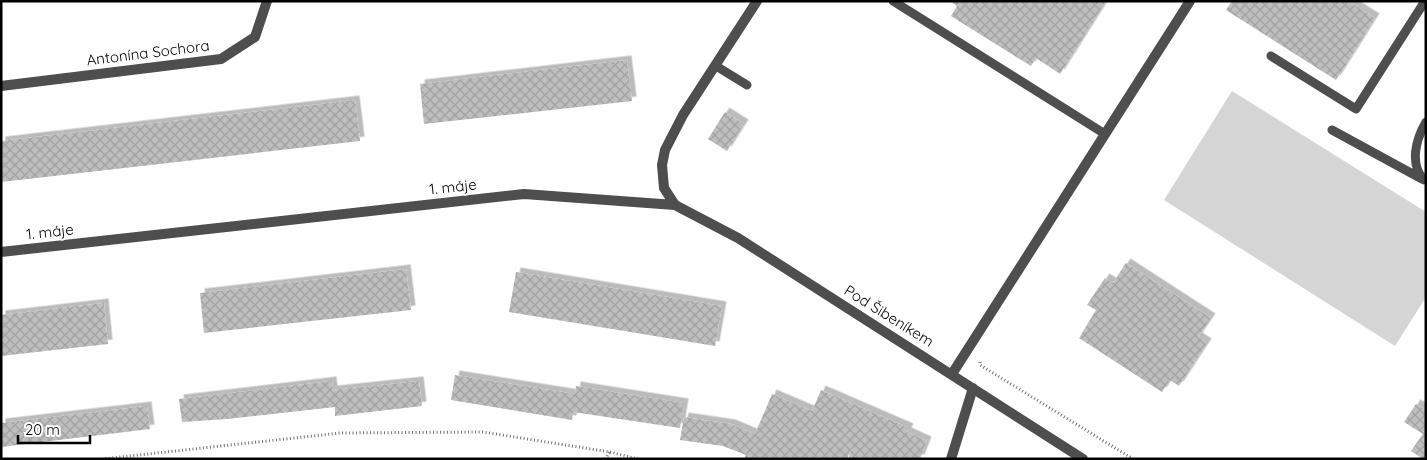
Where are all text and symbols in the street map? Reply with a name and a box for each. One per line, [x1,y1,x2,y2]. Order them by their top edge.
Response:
street label: Antonína Sochora [85,36,210,69]
street label: 1. máje [428,175,478,198]
street label: 1. máje [25,220,75,243]
street label: Pod Šibeníkem [841,280,938,351]
scale bar [18,412,90,444]
text: 20 m [25,420,60,439]

